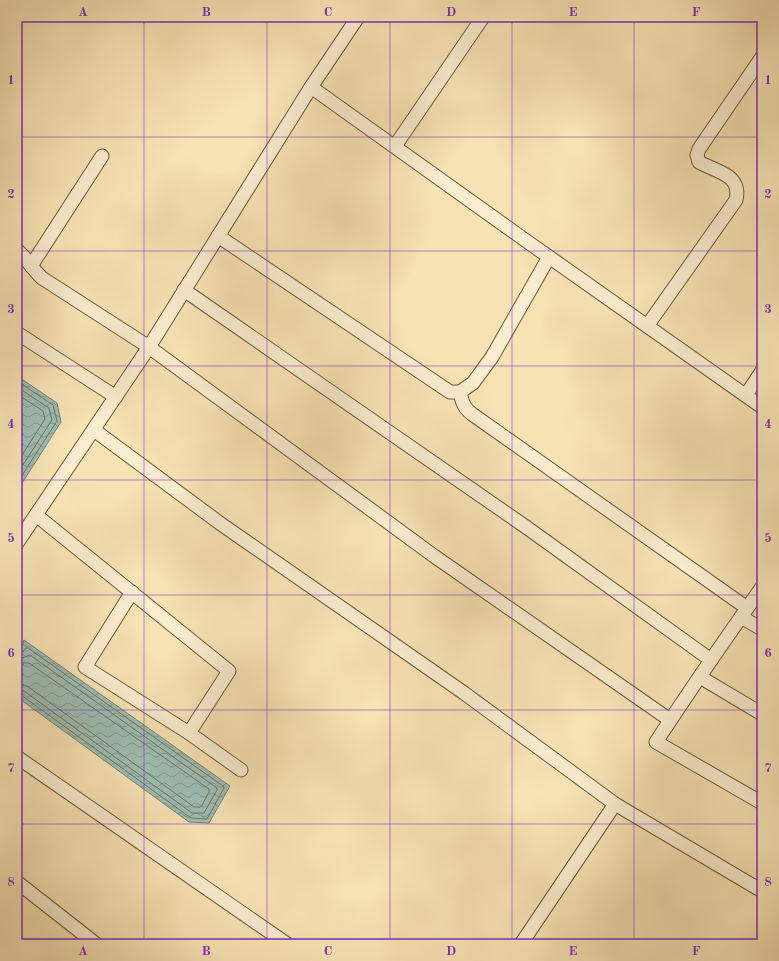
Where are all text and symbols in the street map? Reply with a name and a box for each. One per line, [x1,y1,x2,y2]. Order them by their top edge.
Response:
text: A [78,6,88,19]
text: B [201,6,211,19]
text: C [324,6,332,19]
text: D [446,6,456,19]
text: E [569,6,578,19]
text: F [692,6,701,19]
text: 1 [7,74,15,87]
text: 1 [764,74,772,87]
text: 2 [7,188,15,201]
text: 2 [764,188,772,201]
text: 3 [7,303,15,316]
text: 3 [764,303,772,316]
text: 4 [7,418,15,431]
text: 4 [764,418,772,431]
text: 5 [7,532,15,545]
text: 5 [764,532,772,545]
text: 6 [7,647,15,660]
text: 6 [764,647,772,660]
text: 7 [7,762,15,775]
text: 7 [764,762,772,775]
text: 8 [7,876,15,889]
text: 8 [764,876,772,889]
text: A [78,945,88,958]
text: B [201,945,211,958]
text: C [324,945,332,958]
text: D [446,945,456,958]
text: E [569,945,578,958]
text: F [692,945,701,958]

